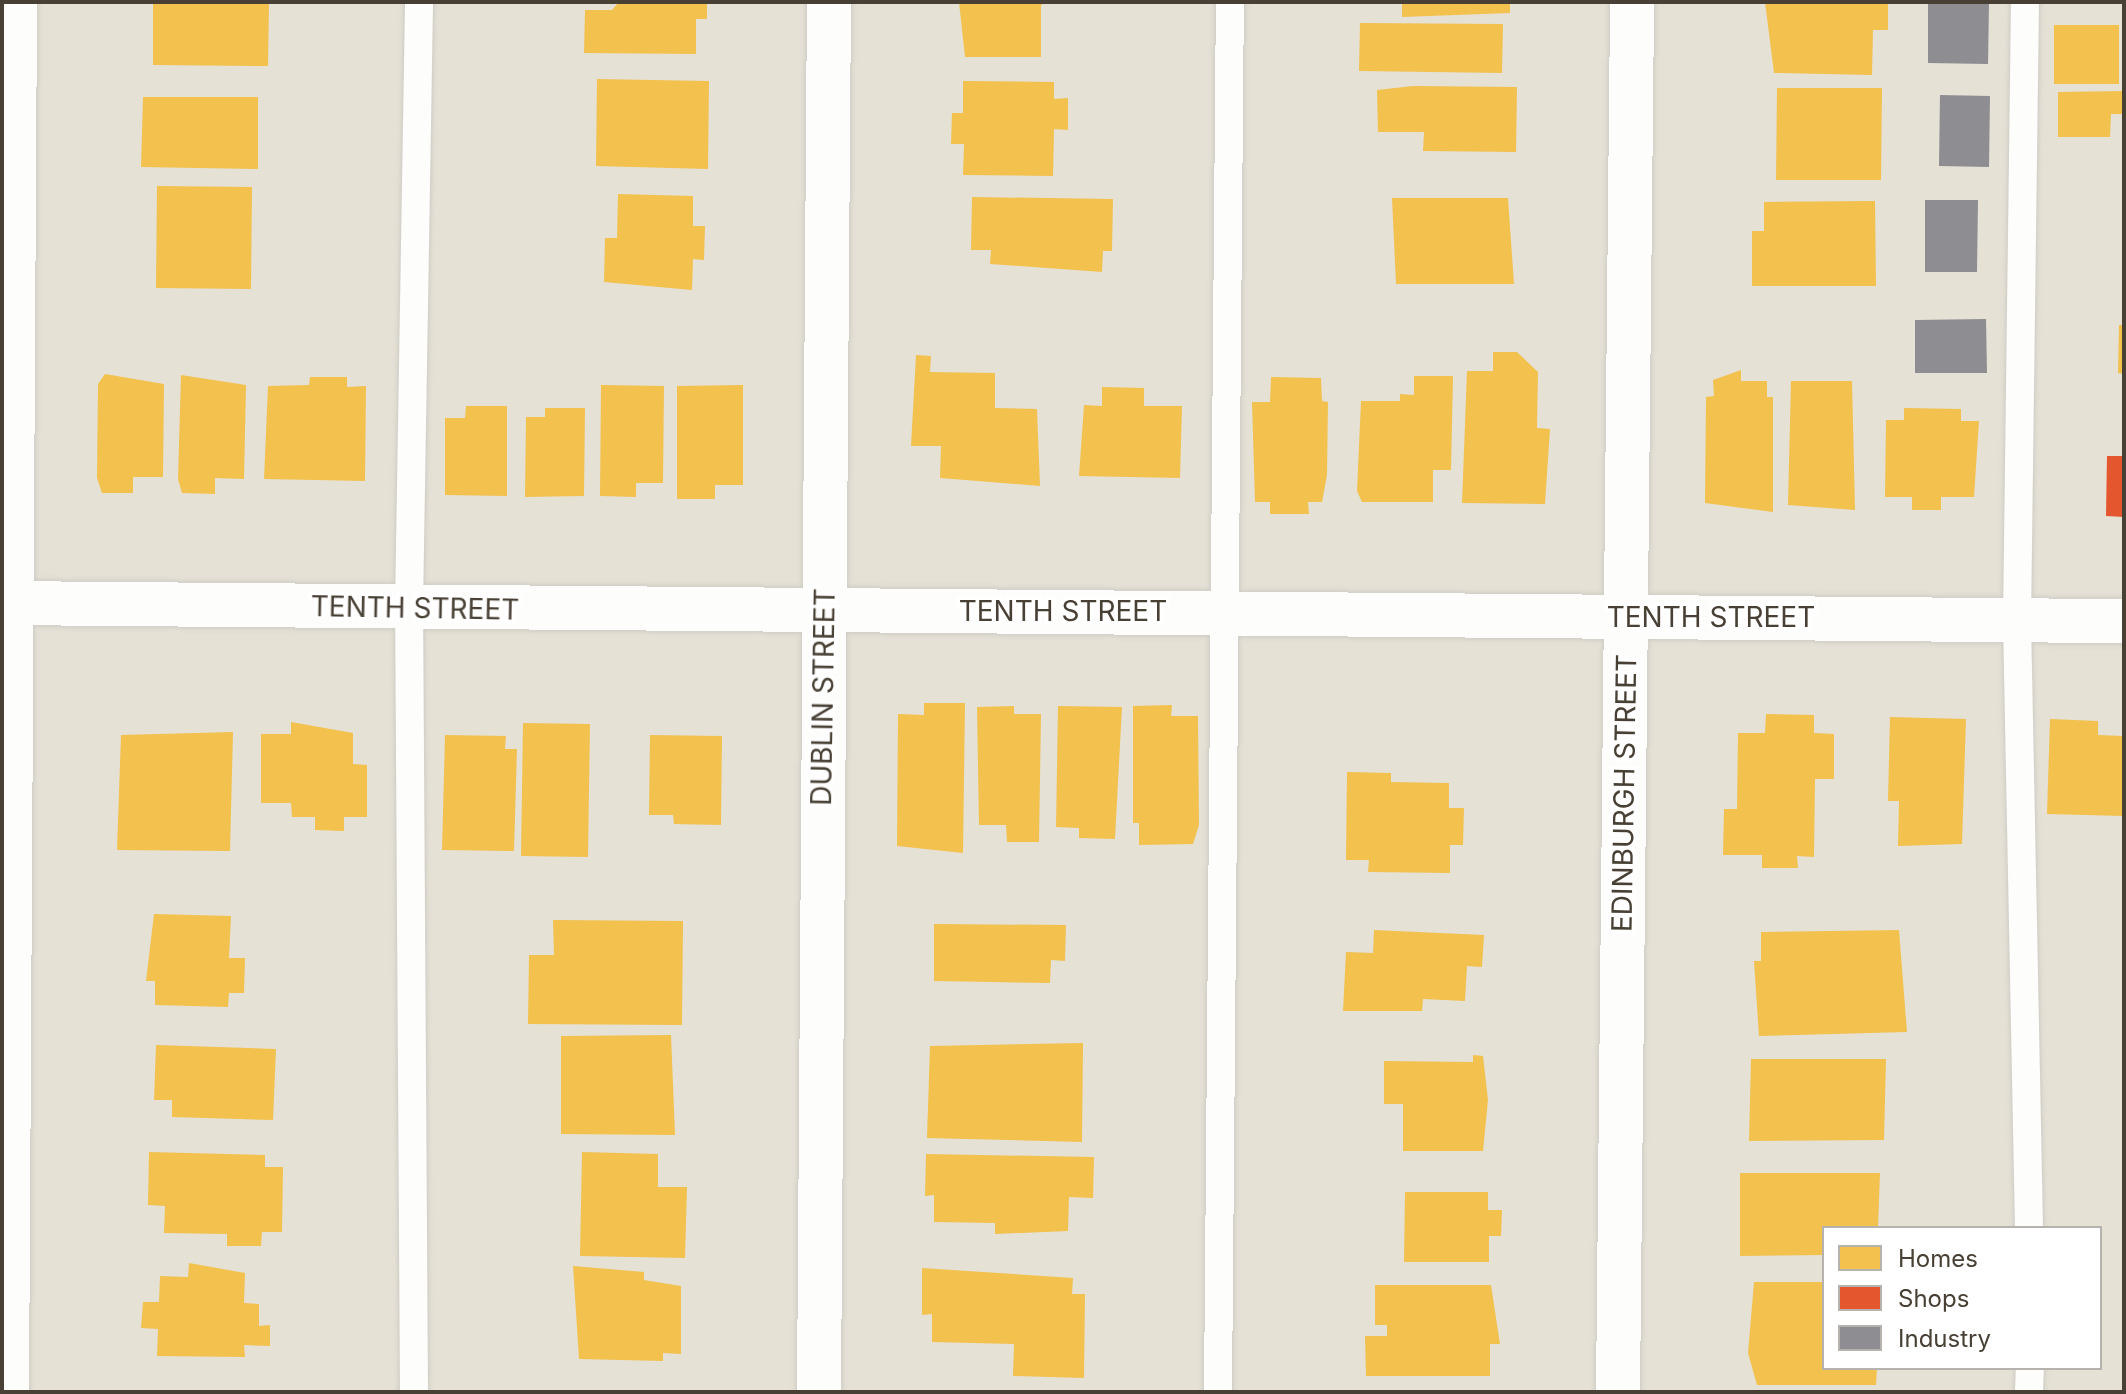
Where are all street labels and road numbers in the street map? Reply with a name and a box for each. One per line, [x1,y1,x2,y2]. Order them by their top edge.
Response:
street label: DUBLIN STREET [804,588,842,806]
street label: TENTH STREET [310,589,520,627]
street label: TENTH STREET [959,594,1167,628]
street label: TENTH STREET [1607,600,1815,634]
street label: EDINBURGH STREET [1605,654,1643,932]

